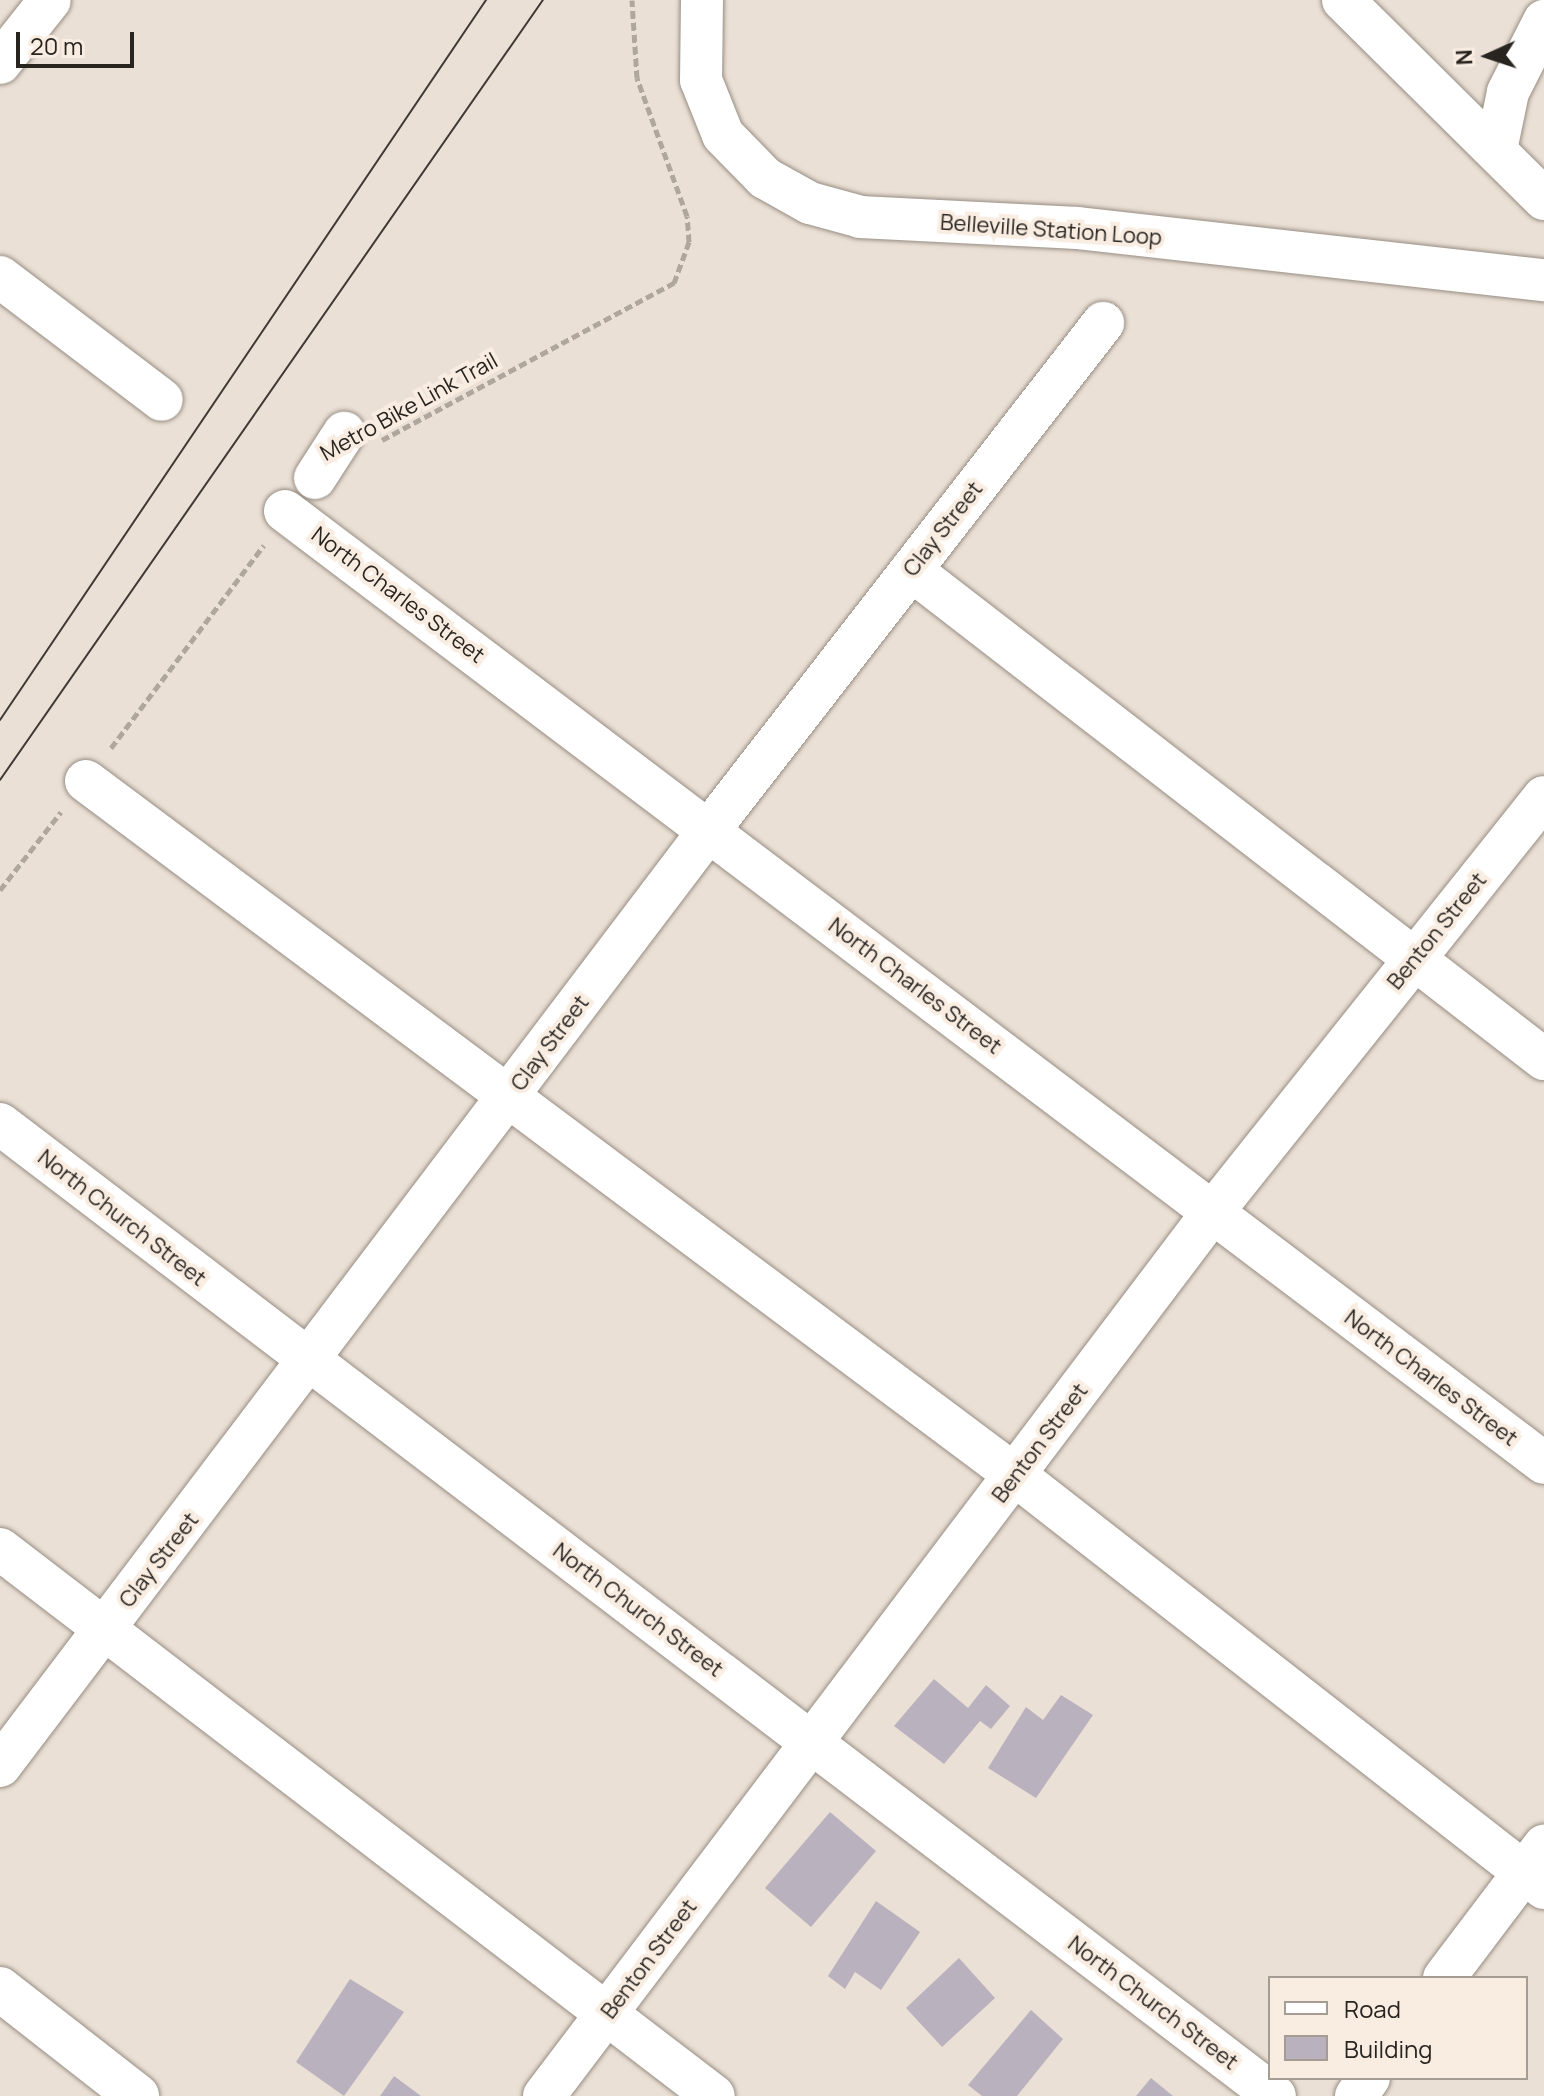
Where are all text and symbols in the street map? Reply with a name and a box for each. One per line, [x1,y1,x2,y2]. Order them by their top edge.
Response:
scale bar [20,16,138,66]
north arrow [1448,16,1528,96]
text: 20 m [30,29,83,62]
text: N [1449,49,1479,66]
street label: Belleville Station Loop [939,209,1163,251]
street label: Metro Bike Link Trail [316,347,502,467]
street label: Clay Street [898,476,988,582]
street label: North Charles Street [306,521,490,669]
street label: Benton Street [1382,867,1492,995]
street label: North Charles Street [823,912,1007,1060]
street label: Clay Street [505,990,595,1096]
street label: North Church Street [33,1144,211,1292]
street label: North Charles Street [1339,1304,1523,1452]
street label: Benton Street [987,1378,1093,1508]
street label: Clay Street [114,1507,204,1613]
street label: North Church Street [548,1537,728,1683]
street label: Benton Street [596,1894,702,2024]
street label: North Church Street [1063,1930,1243,2076]
legend [1268,1976,1528,2080]
text: Road [1344,1992,1401,2025]
text: Building [1344,2032,1432,2065]

